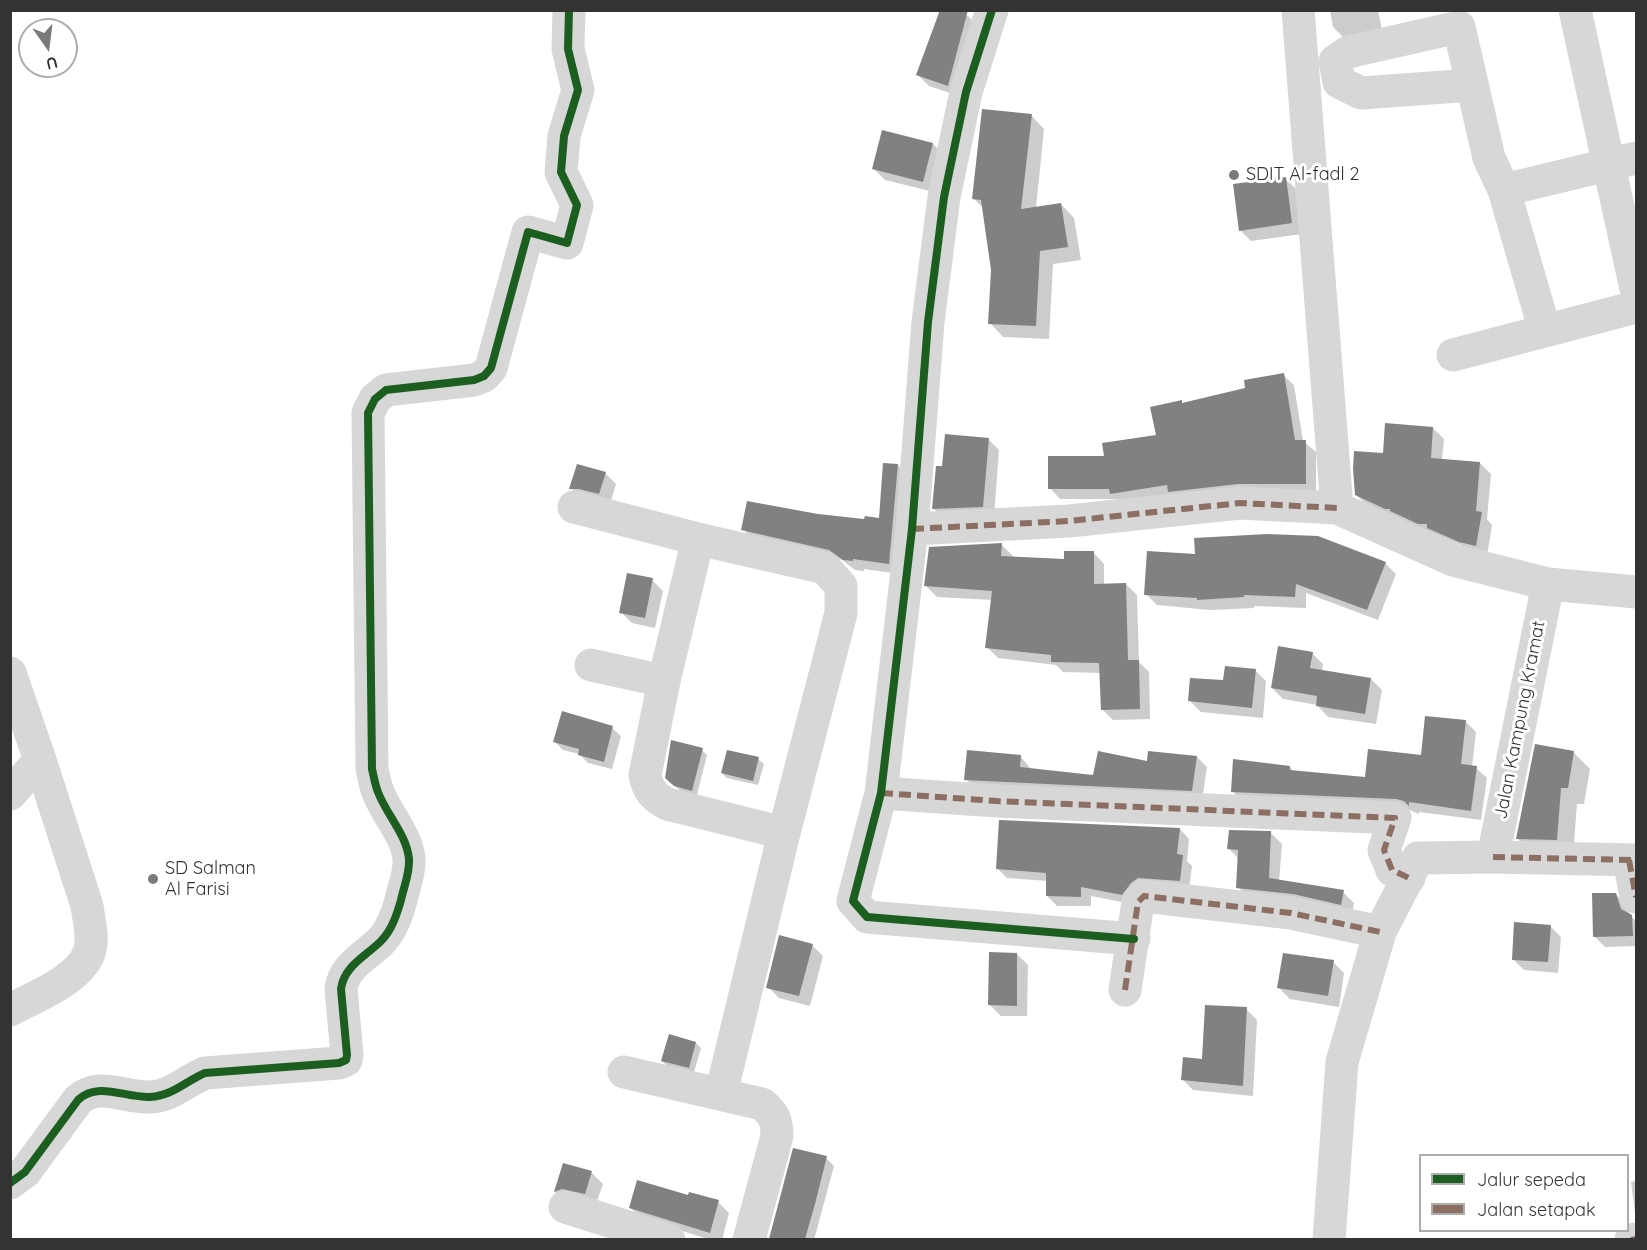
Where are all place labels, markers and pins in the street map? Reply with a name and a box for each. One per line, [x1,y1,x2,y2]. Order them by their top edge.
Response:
place label: SDIT Al-fadl 2 [1246,164,1359,186]
marker: SDIT Al-fadl 2 [1227,168,1241,182]
place label: SD Salman Al Farisi [165,858,256,900]
marker: SD Salman Al Farisi [146,872,160,886]

